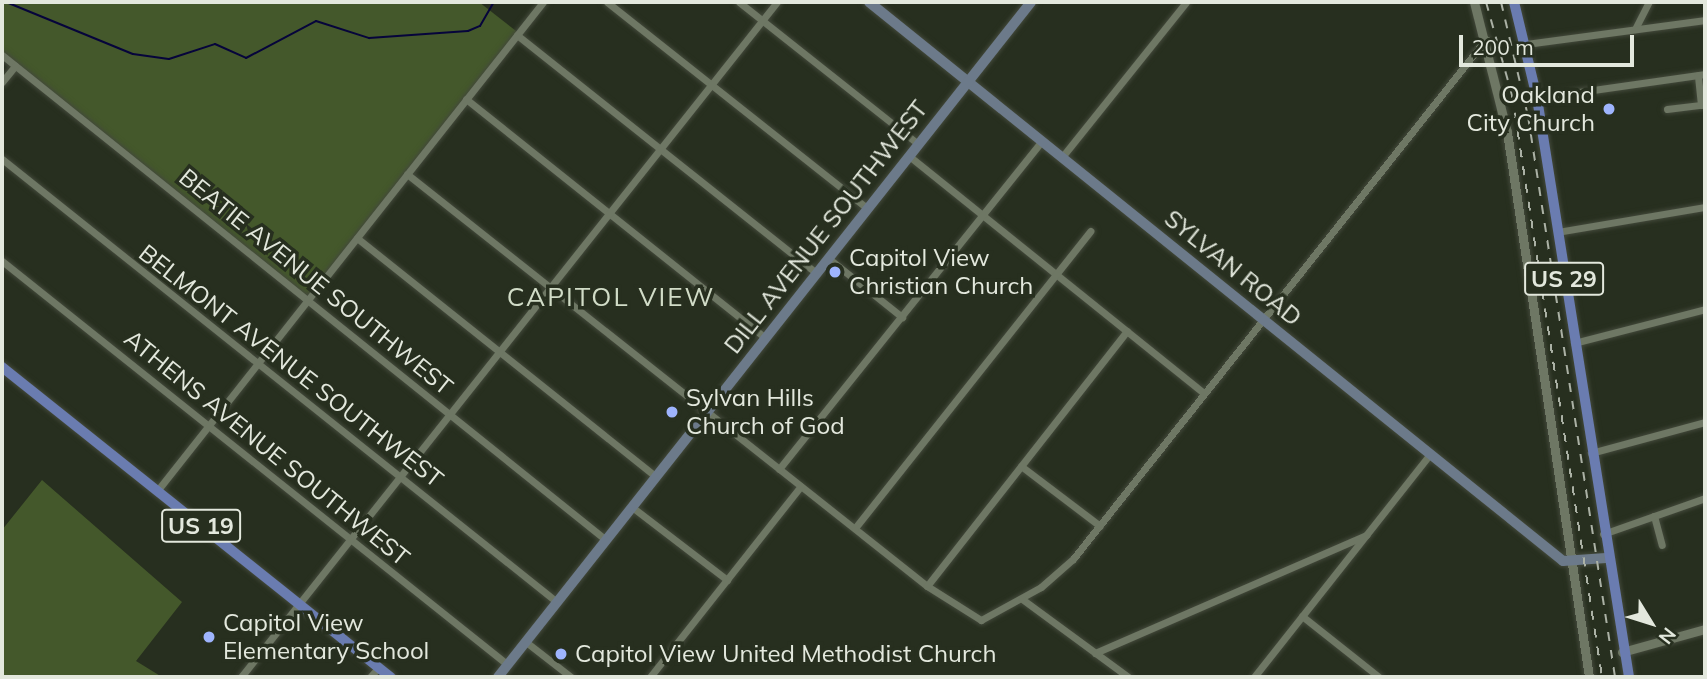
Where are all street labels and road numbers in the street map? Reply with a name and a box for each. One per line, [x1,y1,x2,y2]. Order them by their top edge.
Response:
street label: DILL AVENUE SOUTHWEST [718,95,934,359]
street label: BEATIE AVENUE SOUTHWEST [173,163,459,401]
street label: SYLVAN ROAD [1159,204,1307,332]
street label: BELMONT AVENUE SOUTHWEST [133,238,449,494]
road number: US 29 [1524,260,1604,298]
street label: ATHENS AVENUE SOUTHWEST [119,324,415,572]
road number: US 19 [161,506,241,546]

